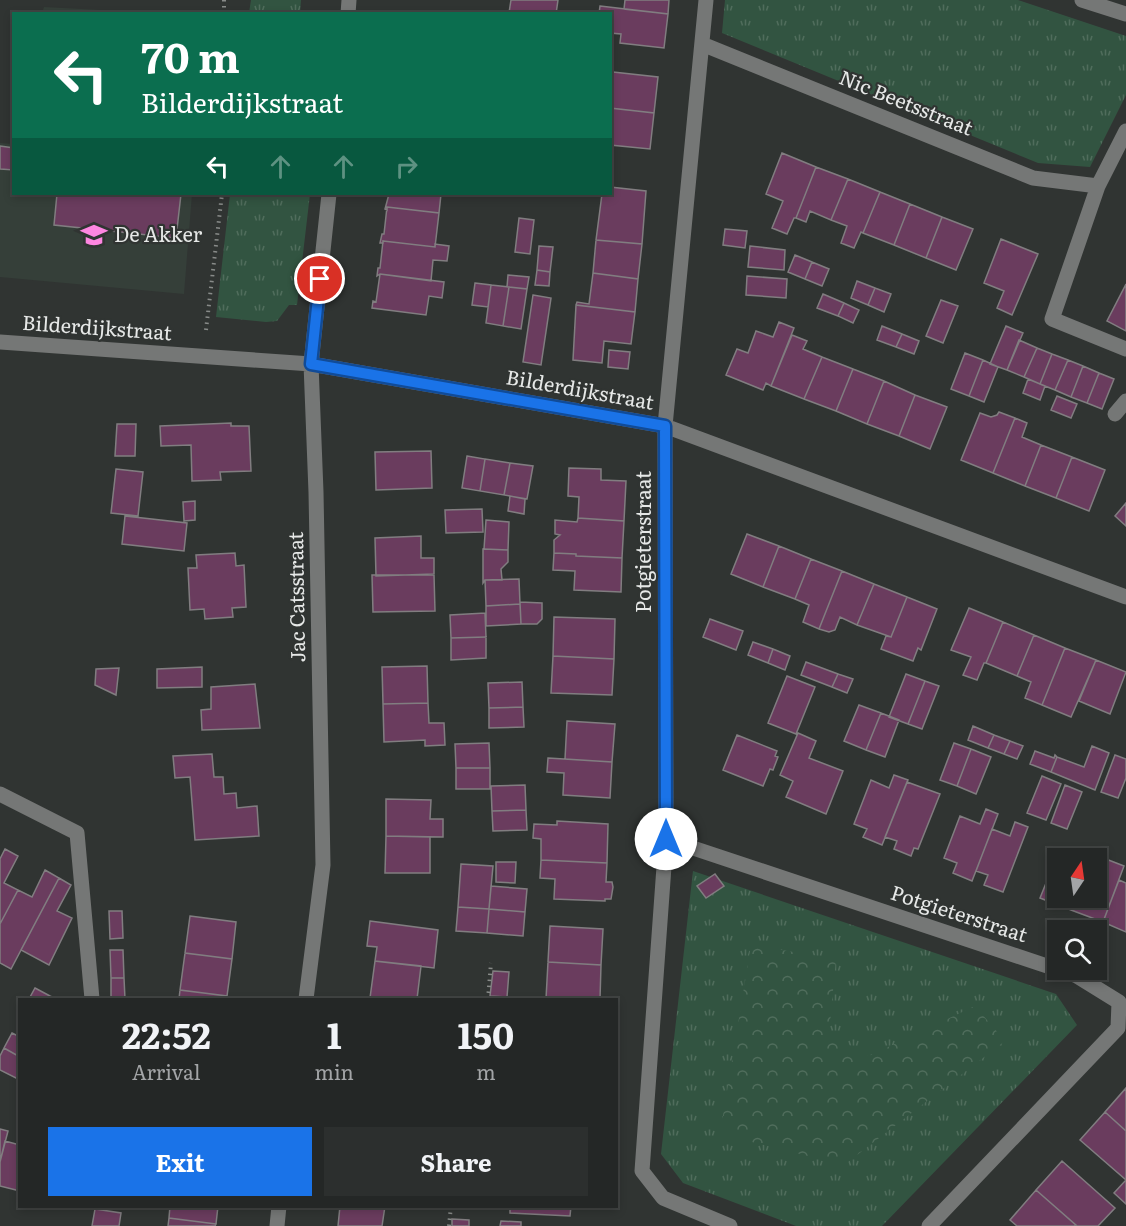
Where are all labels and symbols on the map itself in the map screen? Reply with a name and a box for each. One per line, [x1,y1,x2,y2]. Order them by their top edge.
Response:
street label: Nic Beetsstraat [835,61,978,142]
place label: De Akker [114,218,203,248]
school or university icon: De Akker [79,220,109,250]
pin [294,253,345,304]
street label: Bilderdijkstraat [21,306,173,346]
street label: Bilderdijkstraat [504,360,657,416]
street label: Potgieterstraat [627,471,657,613]
street label: Jac Catsstraat [279,531,311,663]
position arrow [634,807,698,871]
north arrow [1047,848,1107,908]
street label: Potgieterstraat [887,876,1032,948]

